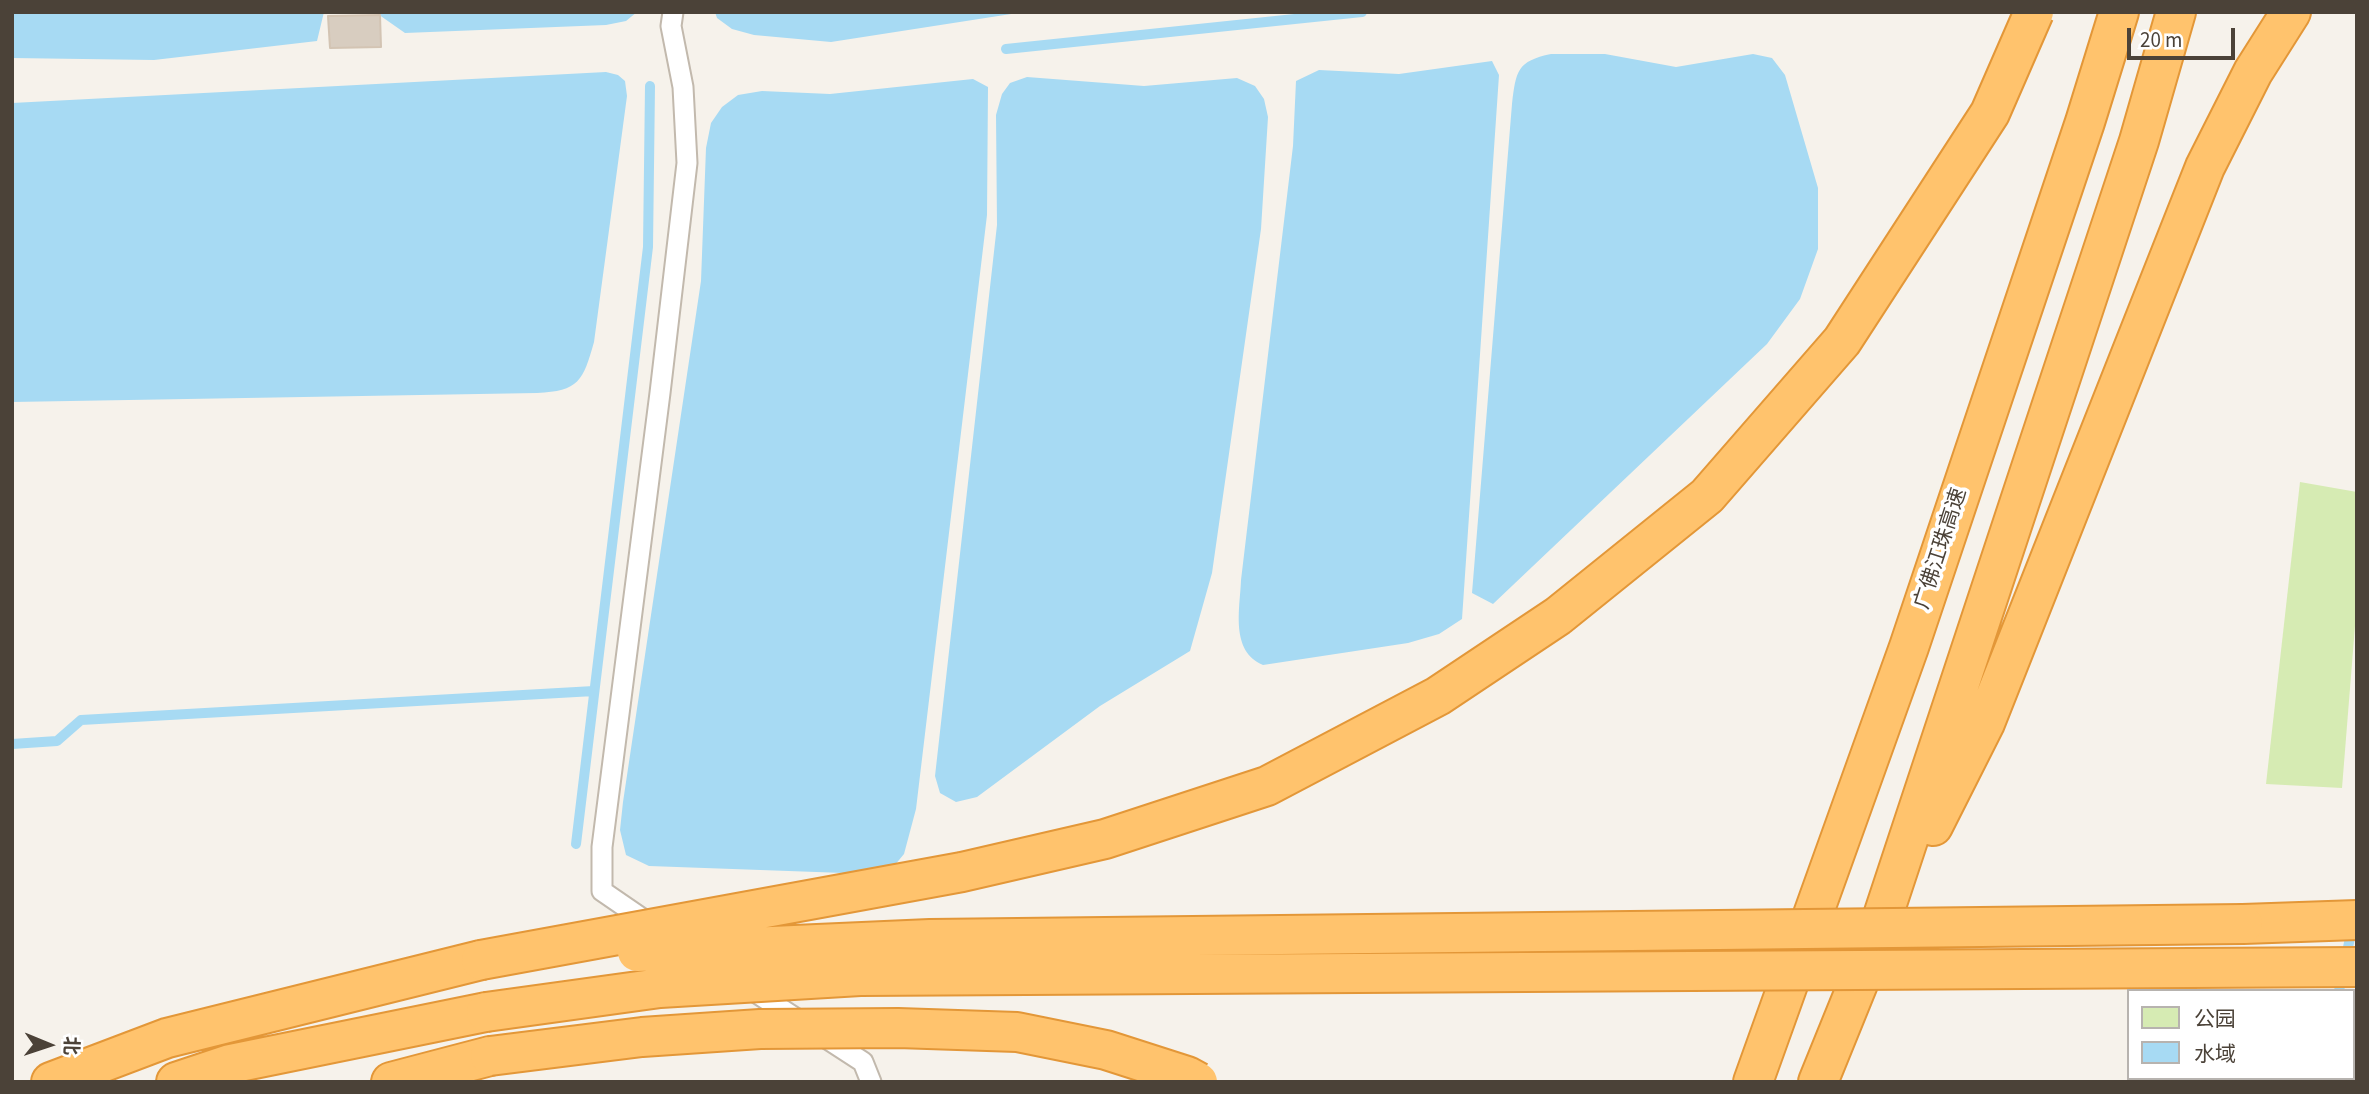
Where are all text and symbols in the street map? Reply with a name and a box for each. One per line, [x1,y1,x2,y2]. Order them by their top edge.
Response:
scale bar [2131,14,2240,58]
text: 20 m [2140,25,2182,55]
street label: 广佛江珠高速 [1911,485,1973,613]
legend [2128,989,2355,1080]
text: 公园 [2194,1004,2236,1034]
north arrow [14,1010,84,1080]
text: 北 [57,1036,84,1056]
text: 水域 [2194,1039,2236,1069]

